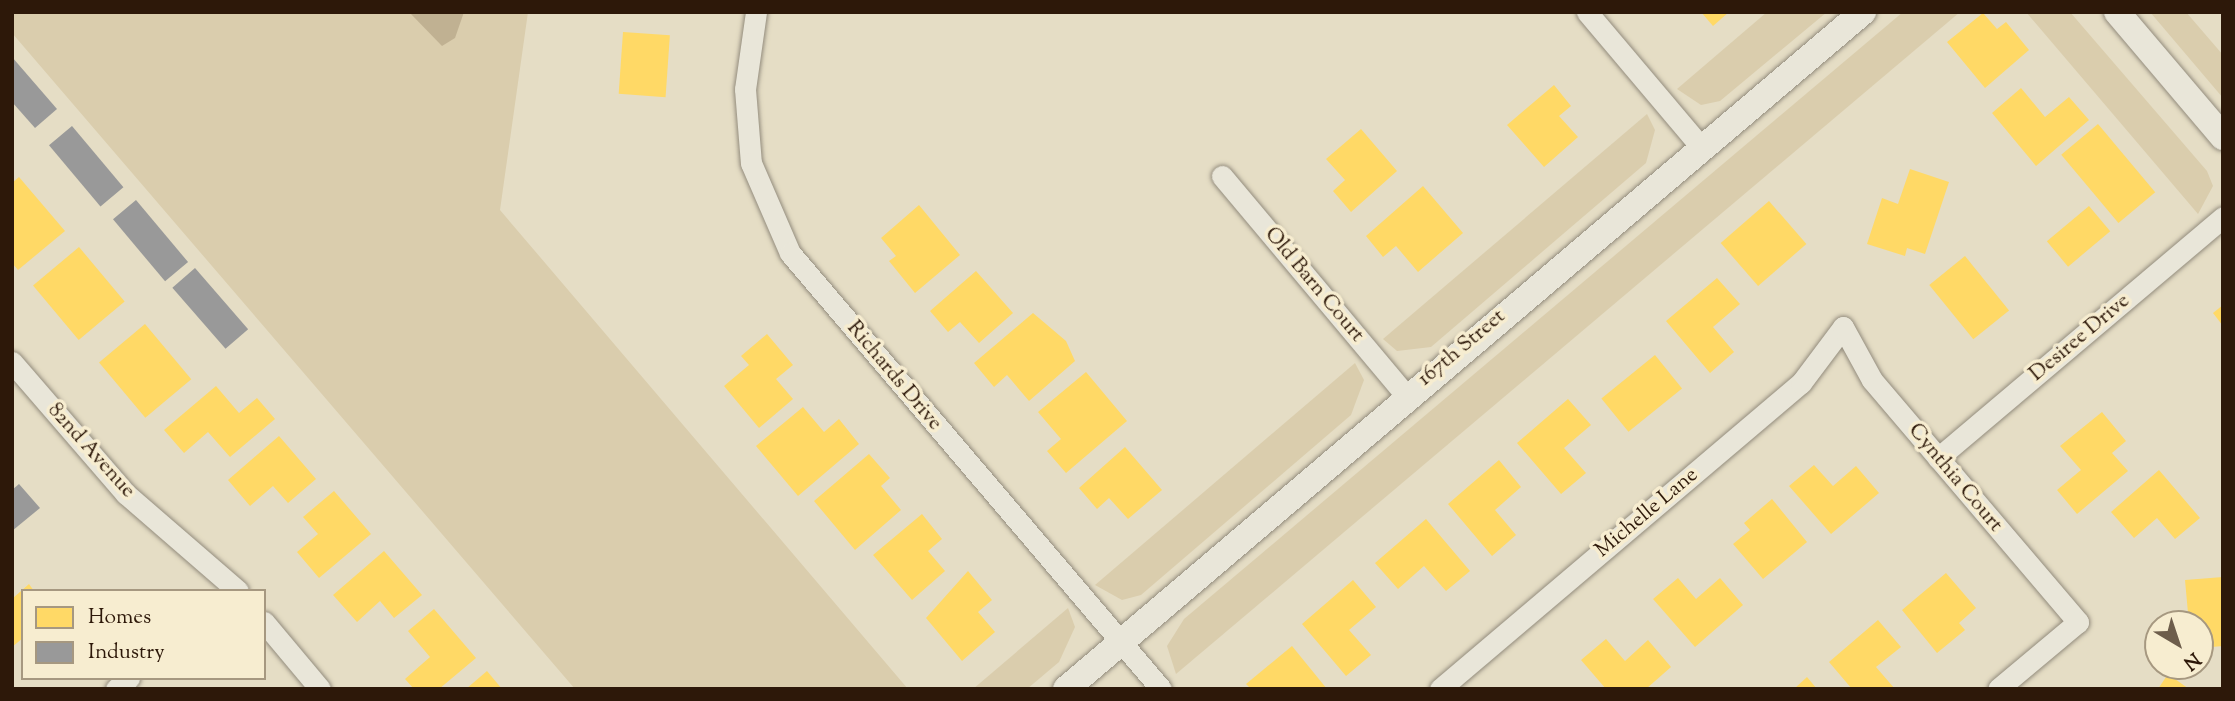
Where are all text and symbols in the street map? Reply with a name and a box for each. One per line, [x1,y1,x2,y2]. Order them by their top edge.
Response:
street label: Old Barn Court [1259,222,1369,348]
street label: Desiree Drive [2025,289,2135,387]
street label: 167th Street [1413,304,1511,392]
street label: Richards Drive [841,316,947,436]
street label: 82nd Avenue [42,398,140,504]
street label: Cynthia Court [1902,419,2008,537]
street label: Michelle Lane [1590,463,1704,563]
legend [21,589,266,680]
text: Homes [88,603,151,633]
north arrow [2144,610,2214,680]
text: Industry [88,638,165,668]
text: N [2177,645,2206,675]

